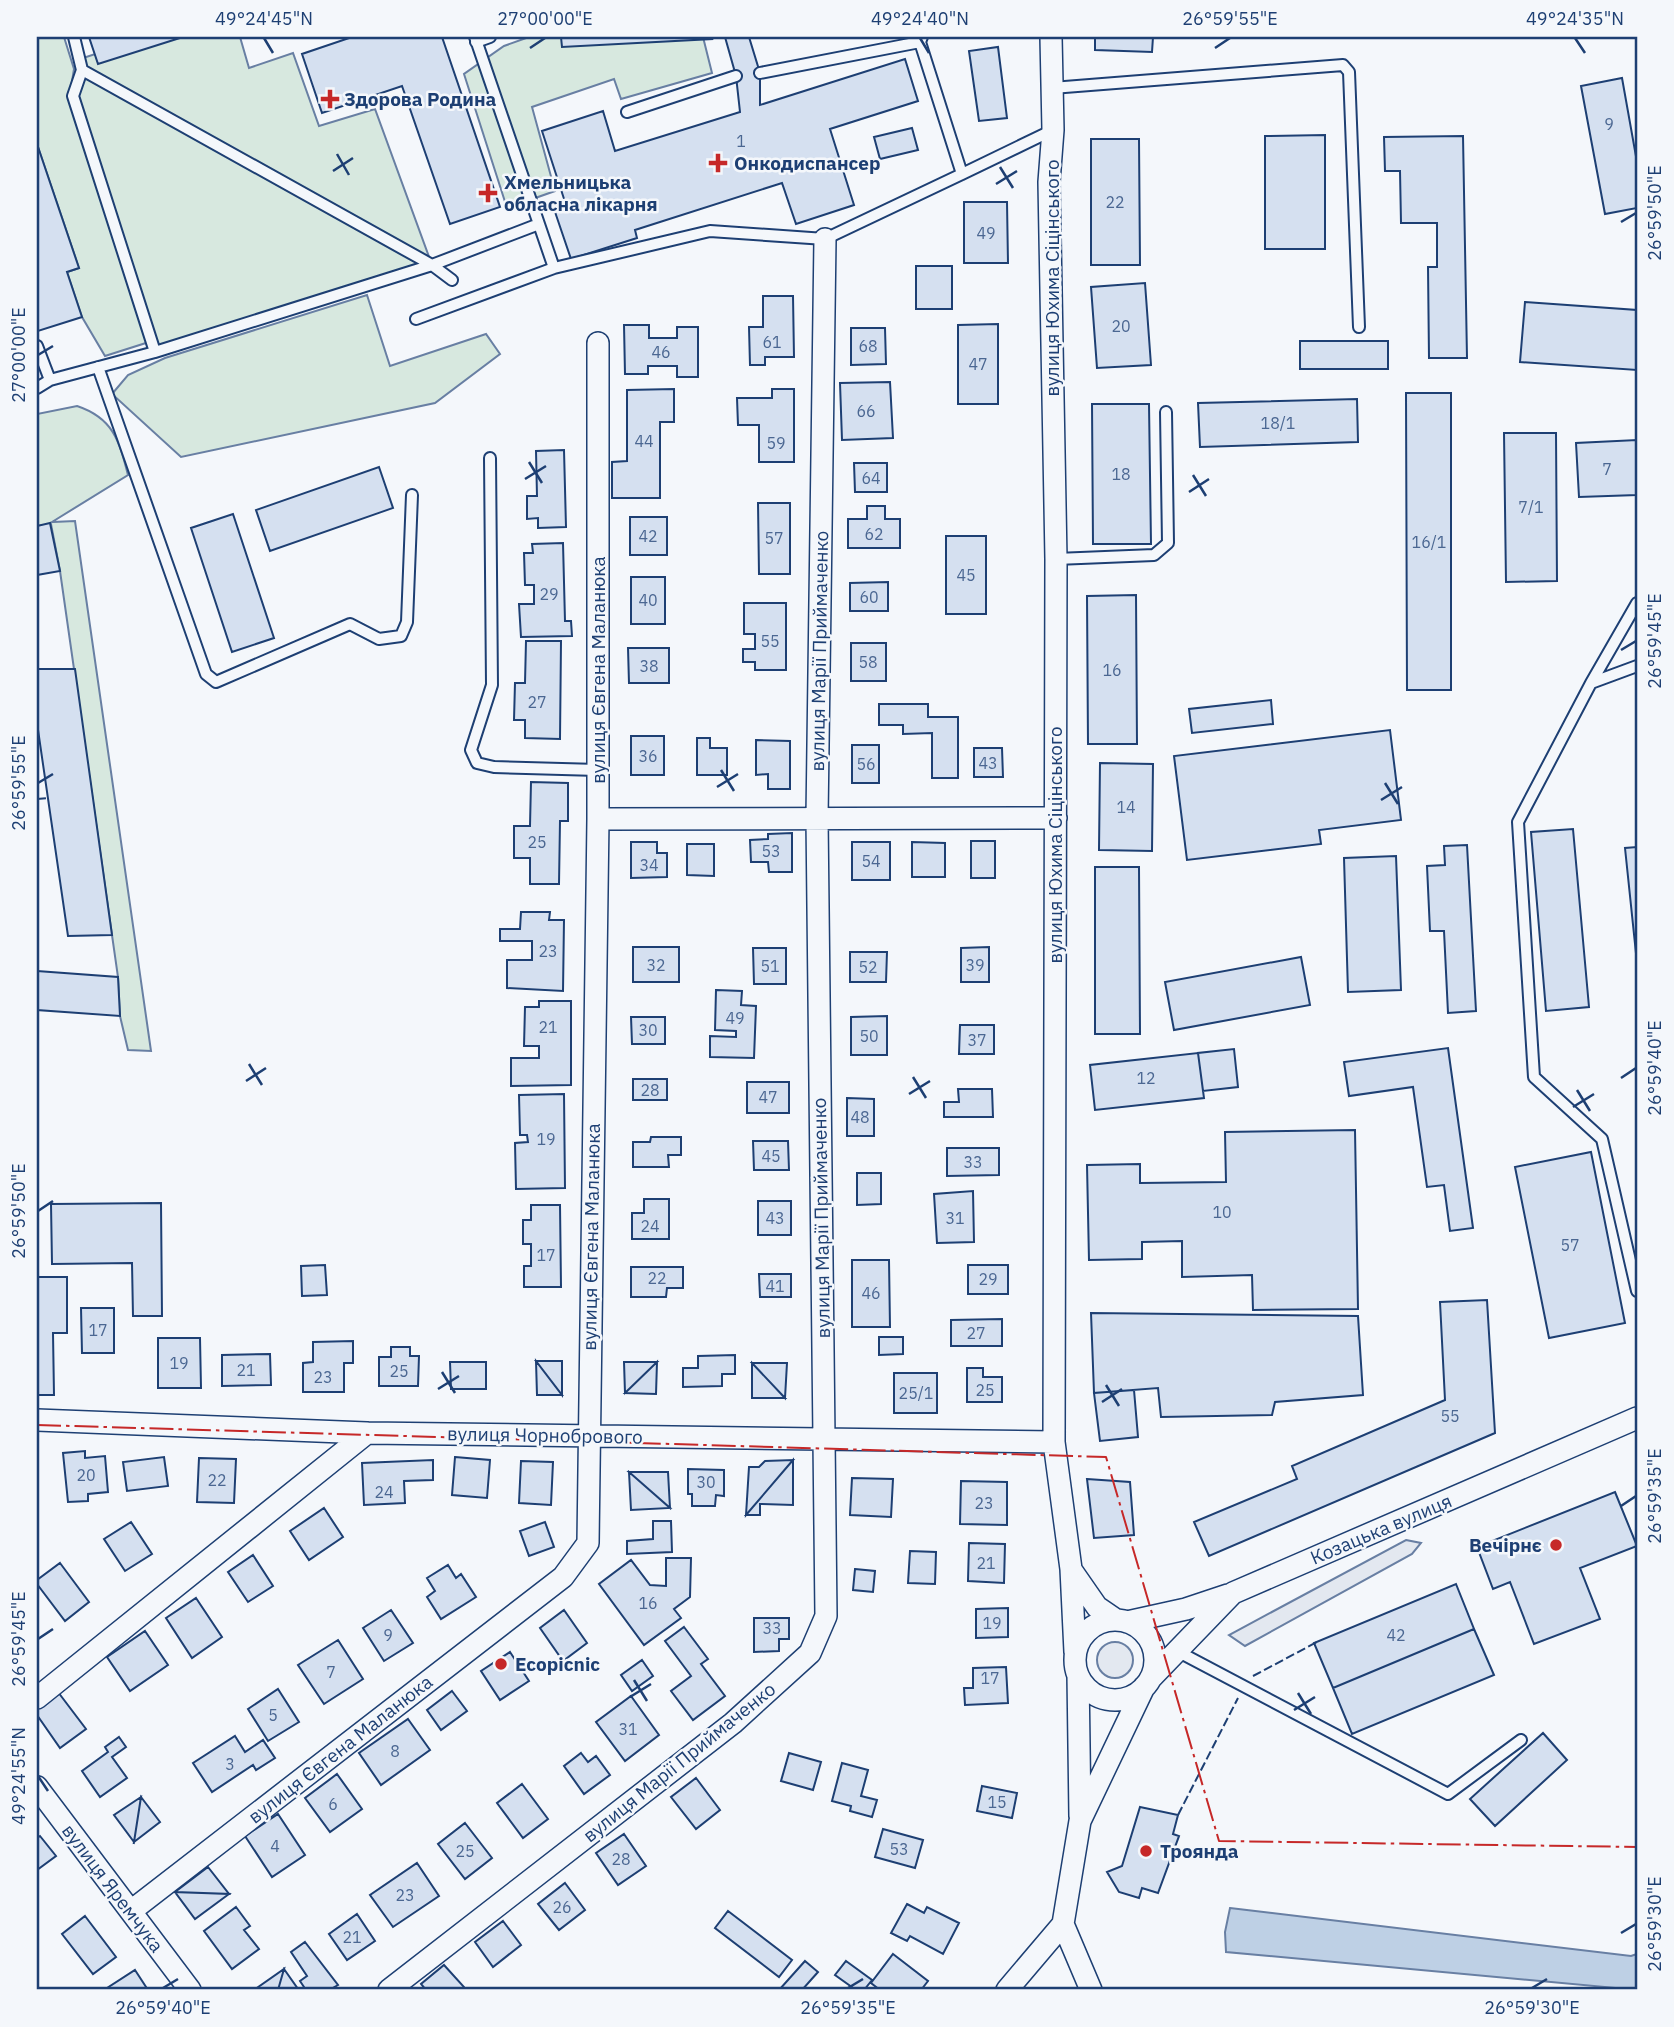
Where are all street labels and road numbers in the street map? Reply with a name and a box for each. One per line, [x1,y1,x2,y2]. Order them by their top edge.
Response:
street label: вулиця Юхима Сіцінського [1040,159,1064,397]
street label: вулиця Марії Приймаченко [805,530,833,772]
street label: вулиця Євгена Маланюка [586,556,610,784]
street label: вулиця Юхима Сіцінського [1043,726,1067,964]
street label: вулиця Марії Приймаченко [807,1097,835,1339]
street label: вулиця Євгена Маланюка [577,1123,605,1351]
street label: вулиця Чорнобрового [447,1421,643,1449]
street label: Козацька вулиця [1307,1488,1455,1570]
street label: вулиця Євгена Маланюка [243,1670,437,1828]
street label: вулиця Марії Приймаченко [578,1677,780,1847]
street label: вулиця Яремчука [57,1819,169,1957]

